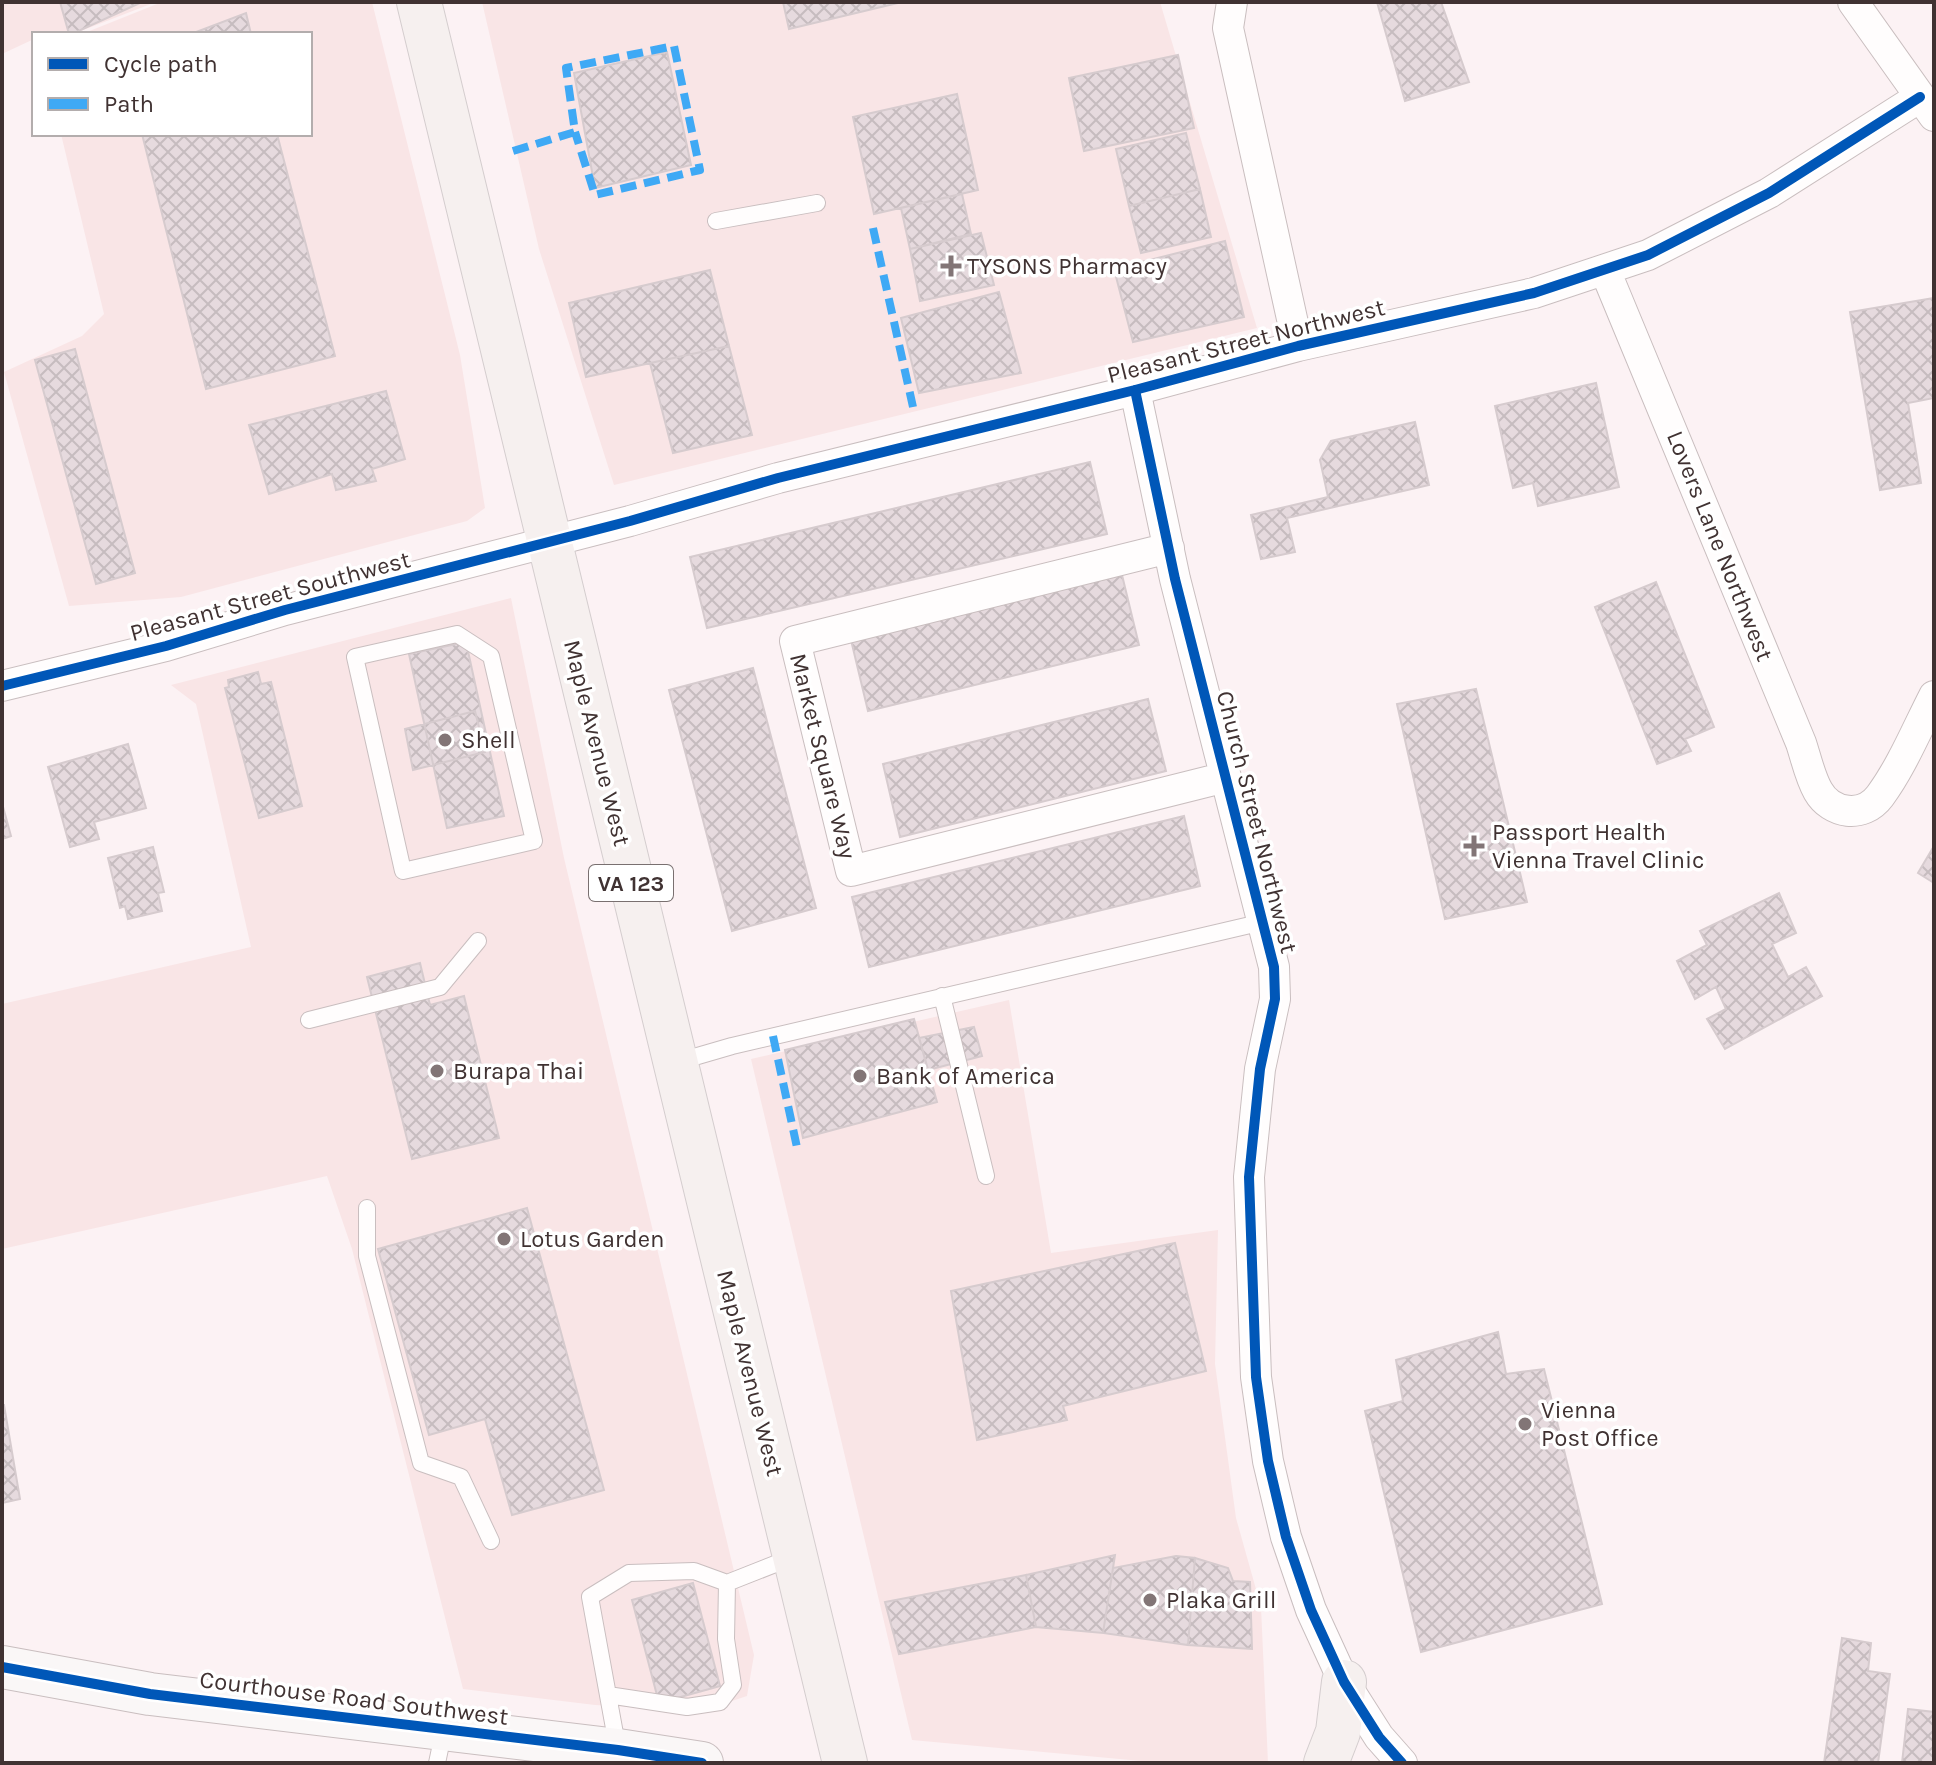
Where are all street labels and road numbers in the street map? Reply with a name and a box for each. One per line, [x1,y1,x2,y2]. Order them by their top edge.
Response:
street label: Pleasant Street Northwest [1104,293,1388,389]
street label: Lovers Lane Northwest [1661,427,1779,665]
street label: Pleasant Street Southwest [127,545,413,647]
street label: Maple Avenue West [558,637,636,849]
street label: Market Square Way [784,650,862,862]
street label: Church Street Northwest [1211,688,1303,956]
road number: VA 123 [589,865,673,901]
street label: Maple Avenue West [711,1267,789,1479]
street label: Courthouse Road Southwest [198,1665,510,1731]

